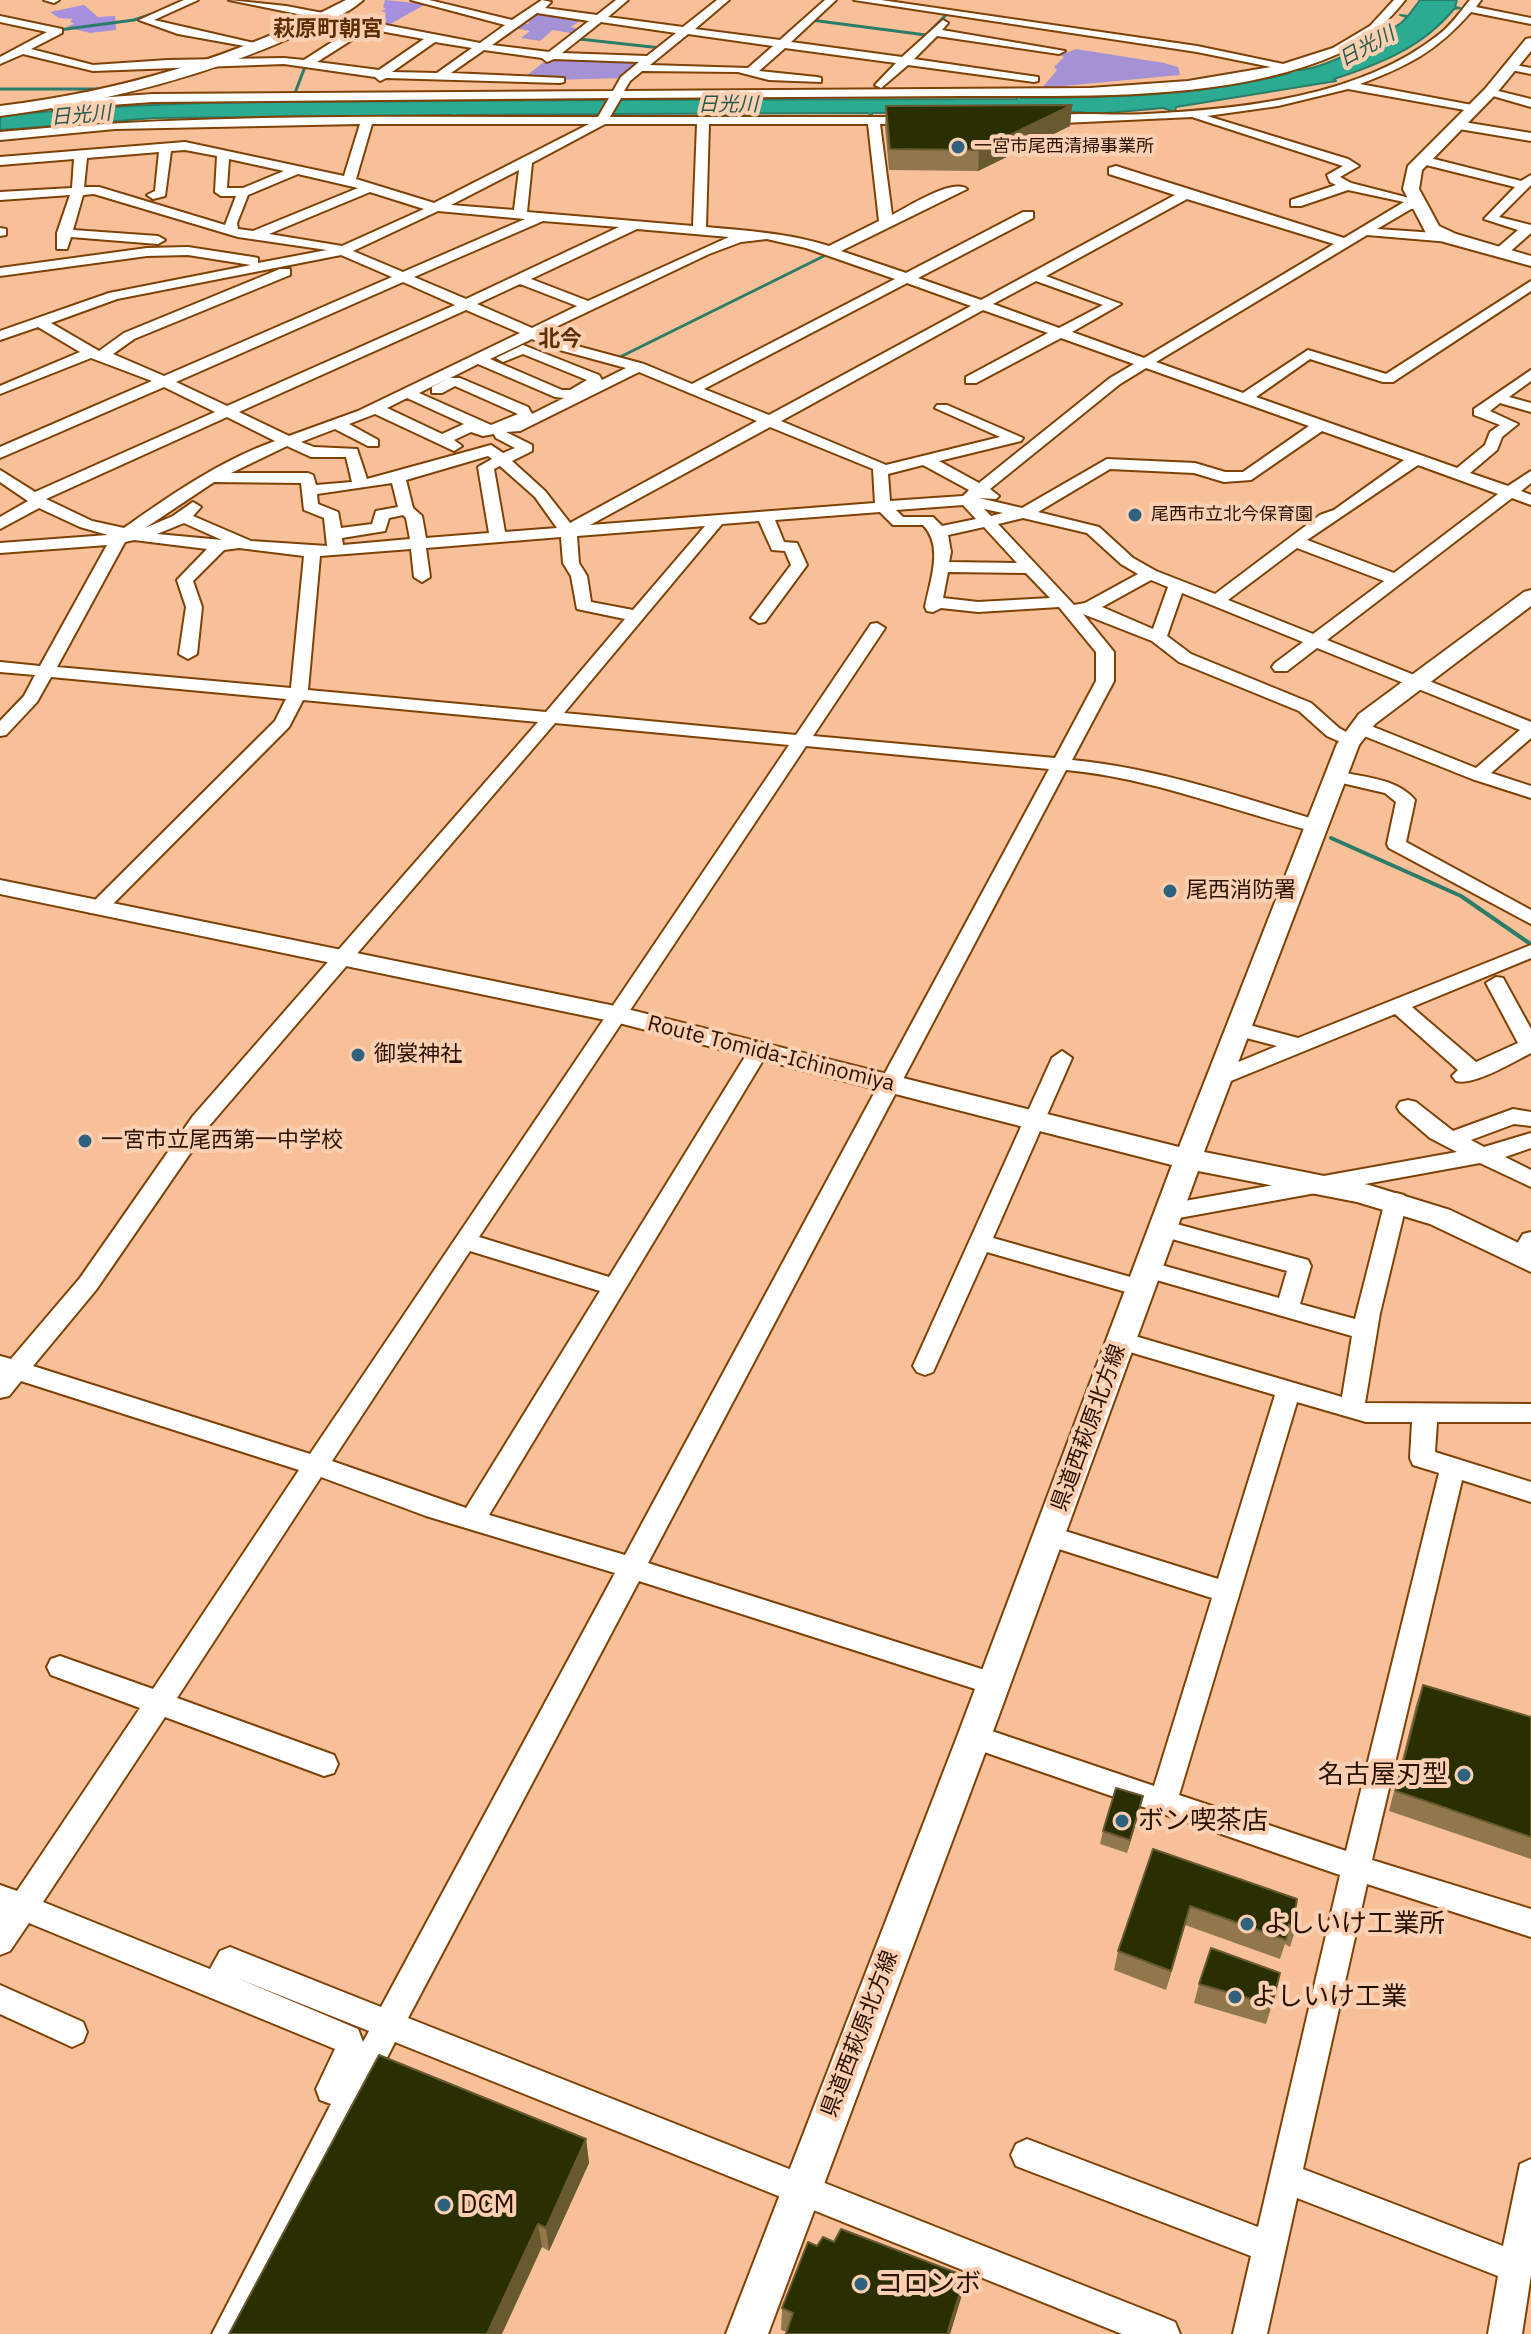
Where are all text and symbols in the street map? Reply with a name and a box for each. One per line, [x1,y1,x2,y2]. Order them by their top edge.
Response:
district label: 萩原町朝宮 [273,17,383,43]
water label: 日光川 [1335,22,1399,72]
water label: 日光川 [698,93,758,117]
water label: 日光川 [50,101,112,131]
place label: 一宮市尾西清掃事業所 [974,136,1154,158]
marker: 一宮市尾西清掃事業所 [949,138,967,156]
district label: 北今 [538,327,582,353]
place label: 尾西市立北今保育園 [1151,504,1313,526]
marker: 尾西市立北今保育園 [1126,506,1144,524]
place label: 尾西消防署 [1186,878,1296,904]
marker: 尾西消防署 [1161,882,1179,900]
street label: Route Tomida-Ichinomiya [645,1010,897,1098]
place label: 御裳神社 [374,1042,462,1068]
marker: 御裳神社 [349,1046,367,1064]
place label: 一宮市立尾西第一中学校 [101,1128,343,1154]
marker: 一宮市立尾西第一中学校 [76,1132,94,1150]
street label: 県道西萩原北方線 [1046,1341,1132,1515]
place label: 名古屋刃型 [1318,1759,1448,1791]
marker: 名古屋刃型 [1455,1766,1473,1784]
place label: ボン喫茶店 [1138,1805,1268,1837]
marker: ボン喫茶店 [1113,1812,1131,1830]
place label: よしいけ工業所 [1263,1908,1445,1940]
marker: よしいけ工業所 [1238,1915,1256,1933]
street label: 県道西萩原北方線 [816,1947,904,2121]
place label: よしいけ工業 [1251,1981,1407,2013]
marker: よしいけ工業 [1226,1988,1244,2006]
place label: DCM [460,2189,515,2221]
marker: DCM [435,2196,453,2214]
place label: コロンボ [877,2268,981,2300]
marker: コロンボ [852,2275,870,2293]

